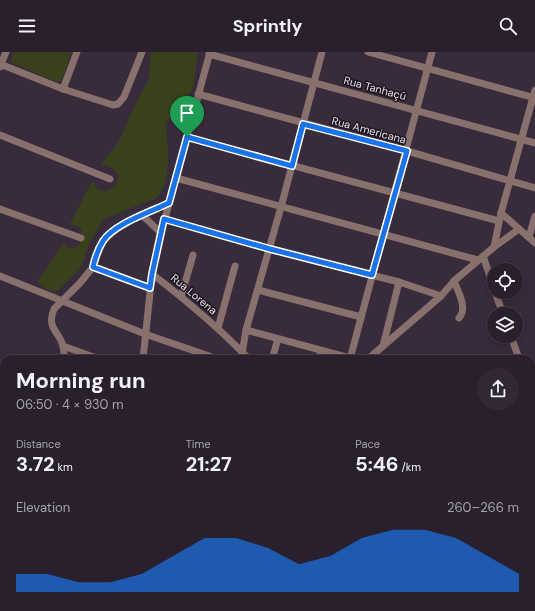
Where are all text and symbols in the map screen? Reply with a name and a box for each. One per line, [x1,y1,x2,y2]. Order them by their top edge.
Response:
text: Sprintly [233,14,302,38]
icon: menu [16,15,38,37]
icon: search [497,15,519,37]
street label: Rua Tanhaçú [342,73,408,103]
pin [170,96,204,137]
icon: arrive [176,102,198,124]
street label: Rua Americana [330,113,408,147]
map controls [487,263,523,343]
button: locate [487,263,523,299]
street label: Rua Lorena [168,271,220,317]
button: layers [487,307,523,343]
text: Morning run [16,366,146,395]
button: share [477,368,519,410]
text: 06:50 · 4 × 930 m [16,396,124,413]
text: Distance [16,437,61,451]
text: Time [186,437,211,451]
text: Pace [355,437,380,451]
text: 3.72 [16,451,55,477]
text: 21:27 [186,451,232,477]
text: 5:46 [355,451,399,477]
text: km [55,460,73,474]
text: /km [399,460,421,474]
text: Elevation [16,499,70,516]
text: 260–266 m [447,499,519,516]

